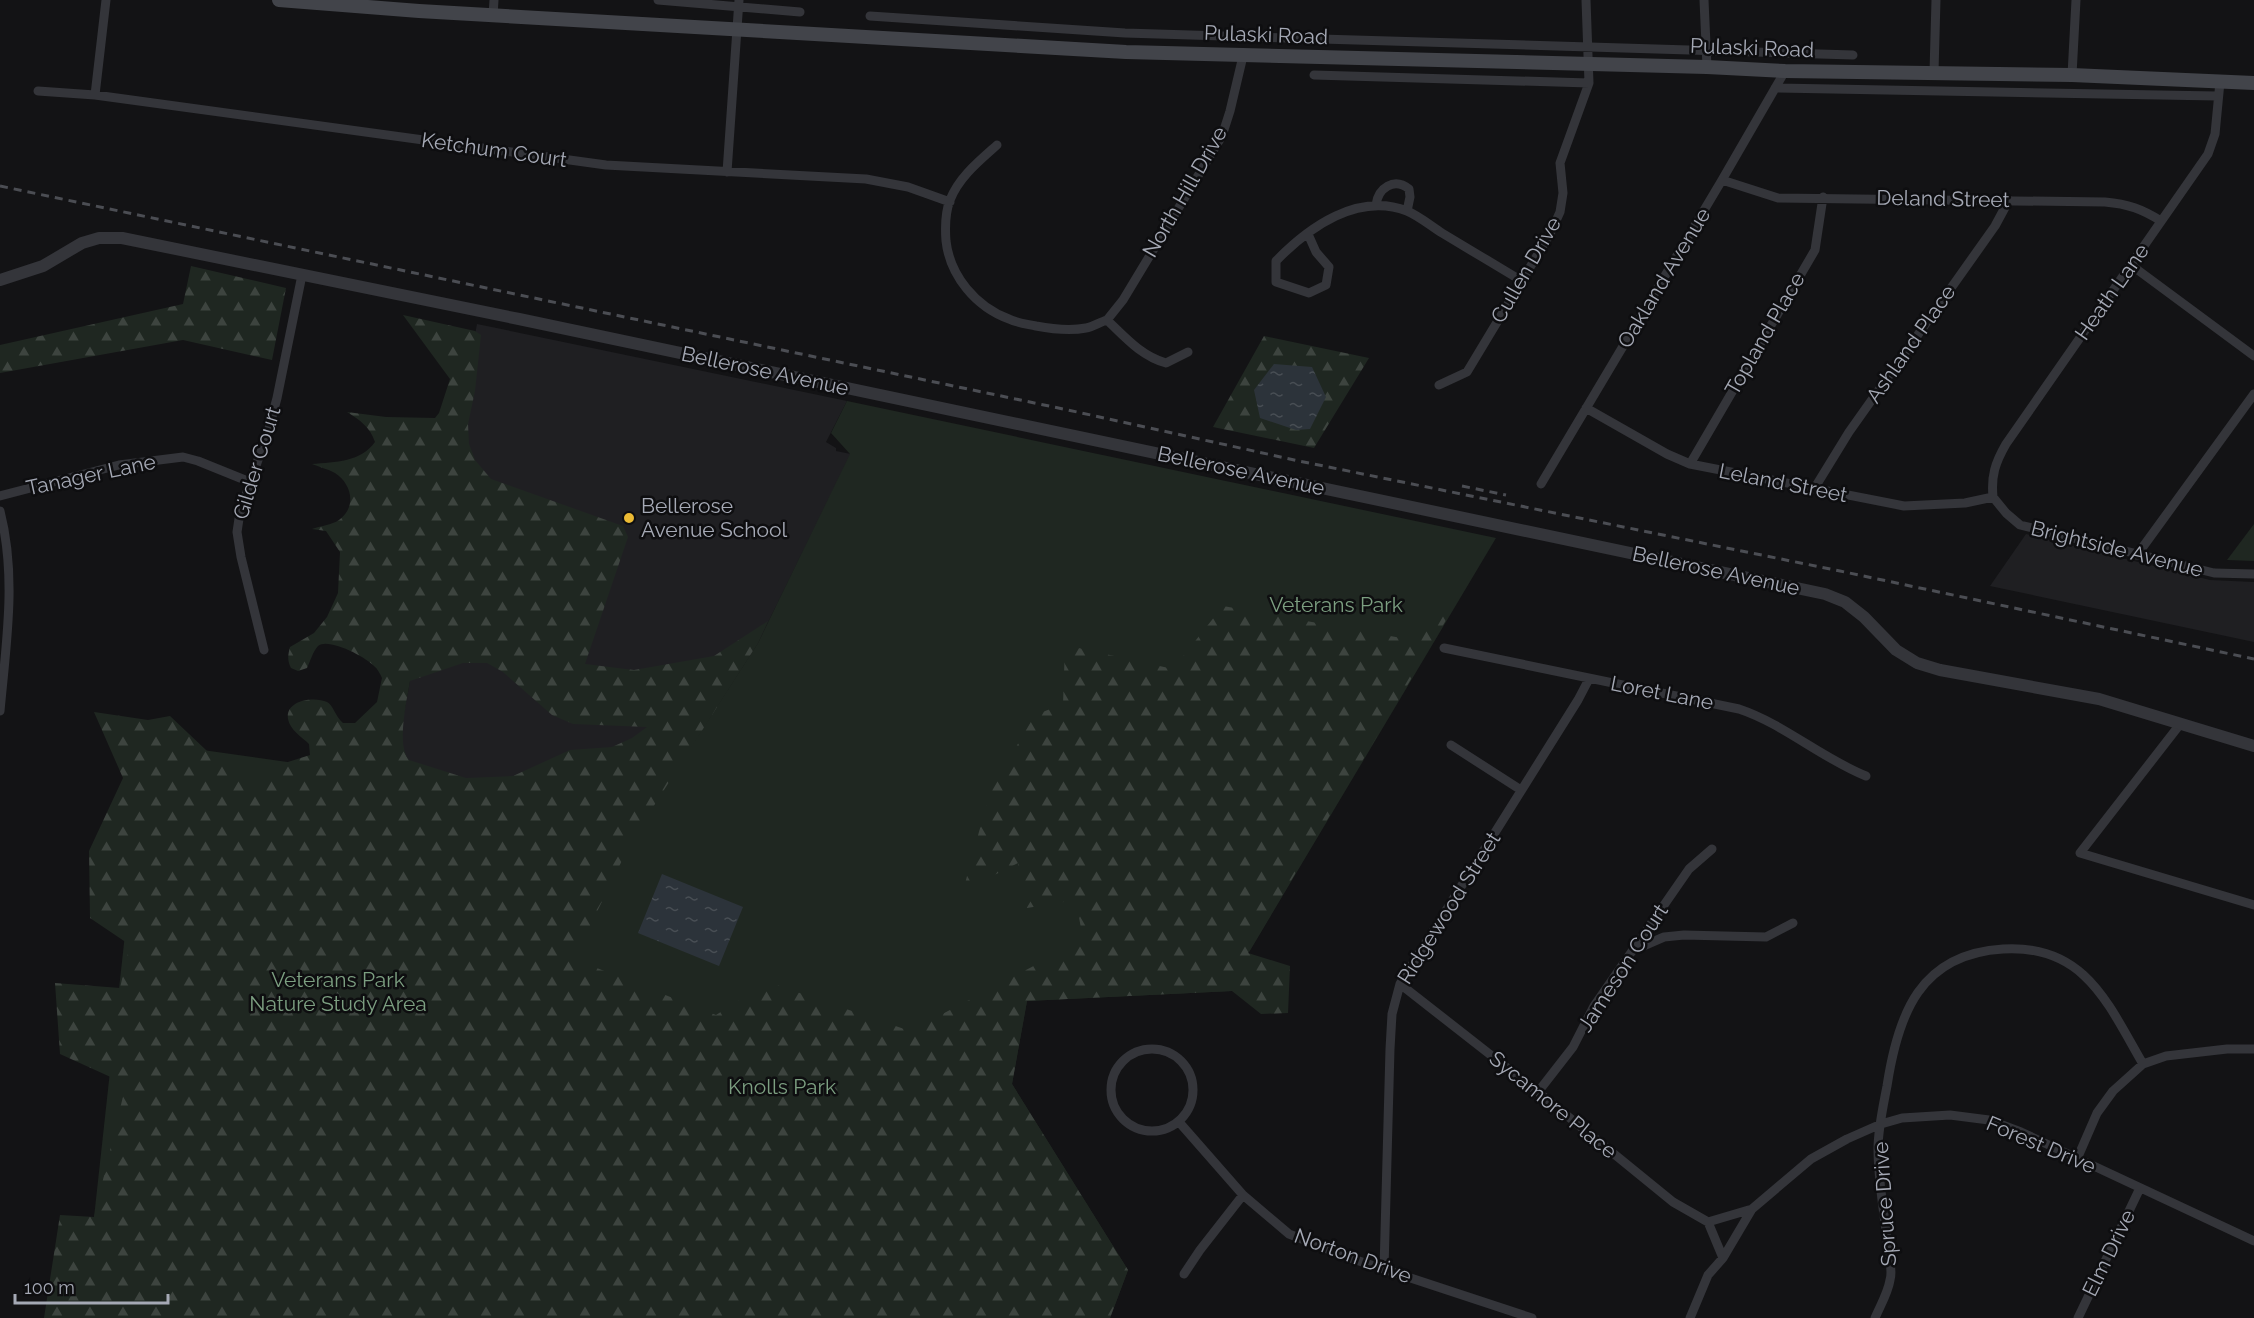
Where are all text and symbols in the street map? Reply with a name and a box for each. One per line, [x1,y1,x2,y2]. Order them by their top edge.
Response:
street label: Pulaski Road [1203,20,1329,49]
street label: Pulaski Road [1689,33,1815,62]
street label: North Hill Drive [1137,122,1232,262]
street label: Ketchum Court [420,127,568,172]
street label: Deland Street [1876,185,2010,212]
street label: Oakland Avenue [1612,203,1715,352]
street label: Cullen Drive [1485,212,1566,327]
street label: Heath Lane [2069,239,2154,345]
street label: Topland Place [1719,268,1810,400]
street label: Ashland Place [1861,280,1960,407]
street label: Bellerose Avenue [679,341,851,400]
street label: Gilder Court [228,403,286,522]
street label: Bellerose Avenue [1155,441,1327,500]
street label: Tanager Lane [24,449,158,500]
street label: Leland Street [1717,458,1849,507]
place label: Bellerose Avenue School [641,493,788,542]
marker: Bellerose Avenue School [622,511,636,525]
street label: Brightside Avenue [2028,515,2206,582]
street label: Bellerose Avenue [1630,541,1802,600]
park label: Veterans Park [1269,592,1403,617]
street label: Loret Lane [1608,670,1716,715]
street label: Ridgewood Street [1392,827,1505,988]
street label: Jameson Court [1572,899,1673,1036]
park label: Veterans Park Nature Study Area [249,967,427,1016]
street label: Sycamore Place [1485,1046,1622,1164]
park label: Knolls Park [728,1074,836,1099]
street label: Forest Drive [1983,1110,2100,1179]
street label: Spruce Drive [1868,1141,1901,1267]
street label: Elm Drive [2077,1205,2140,1300]
street label: Norton Drive [1291,1223,1415,1288]
scale bar [15,1267,168,1305]
text: 100 m [24,1277,75,1298]

